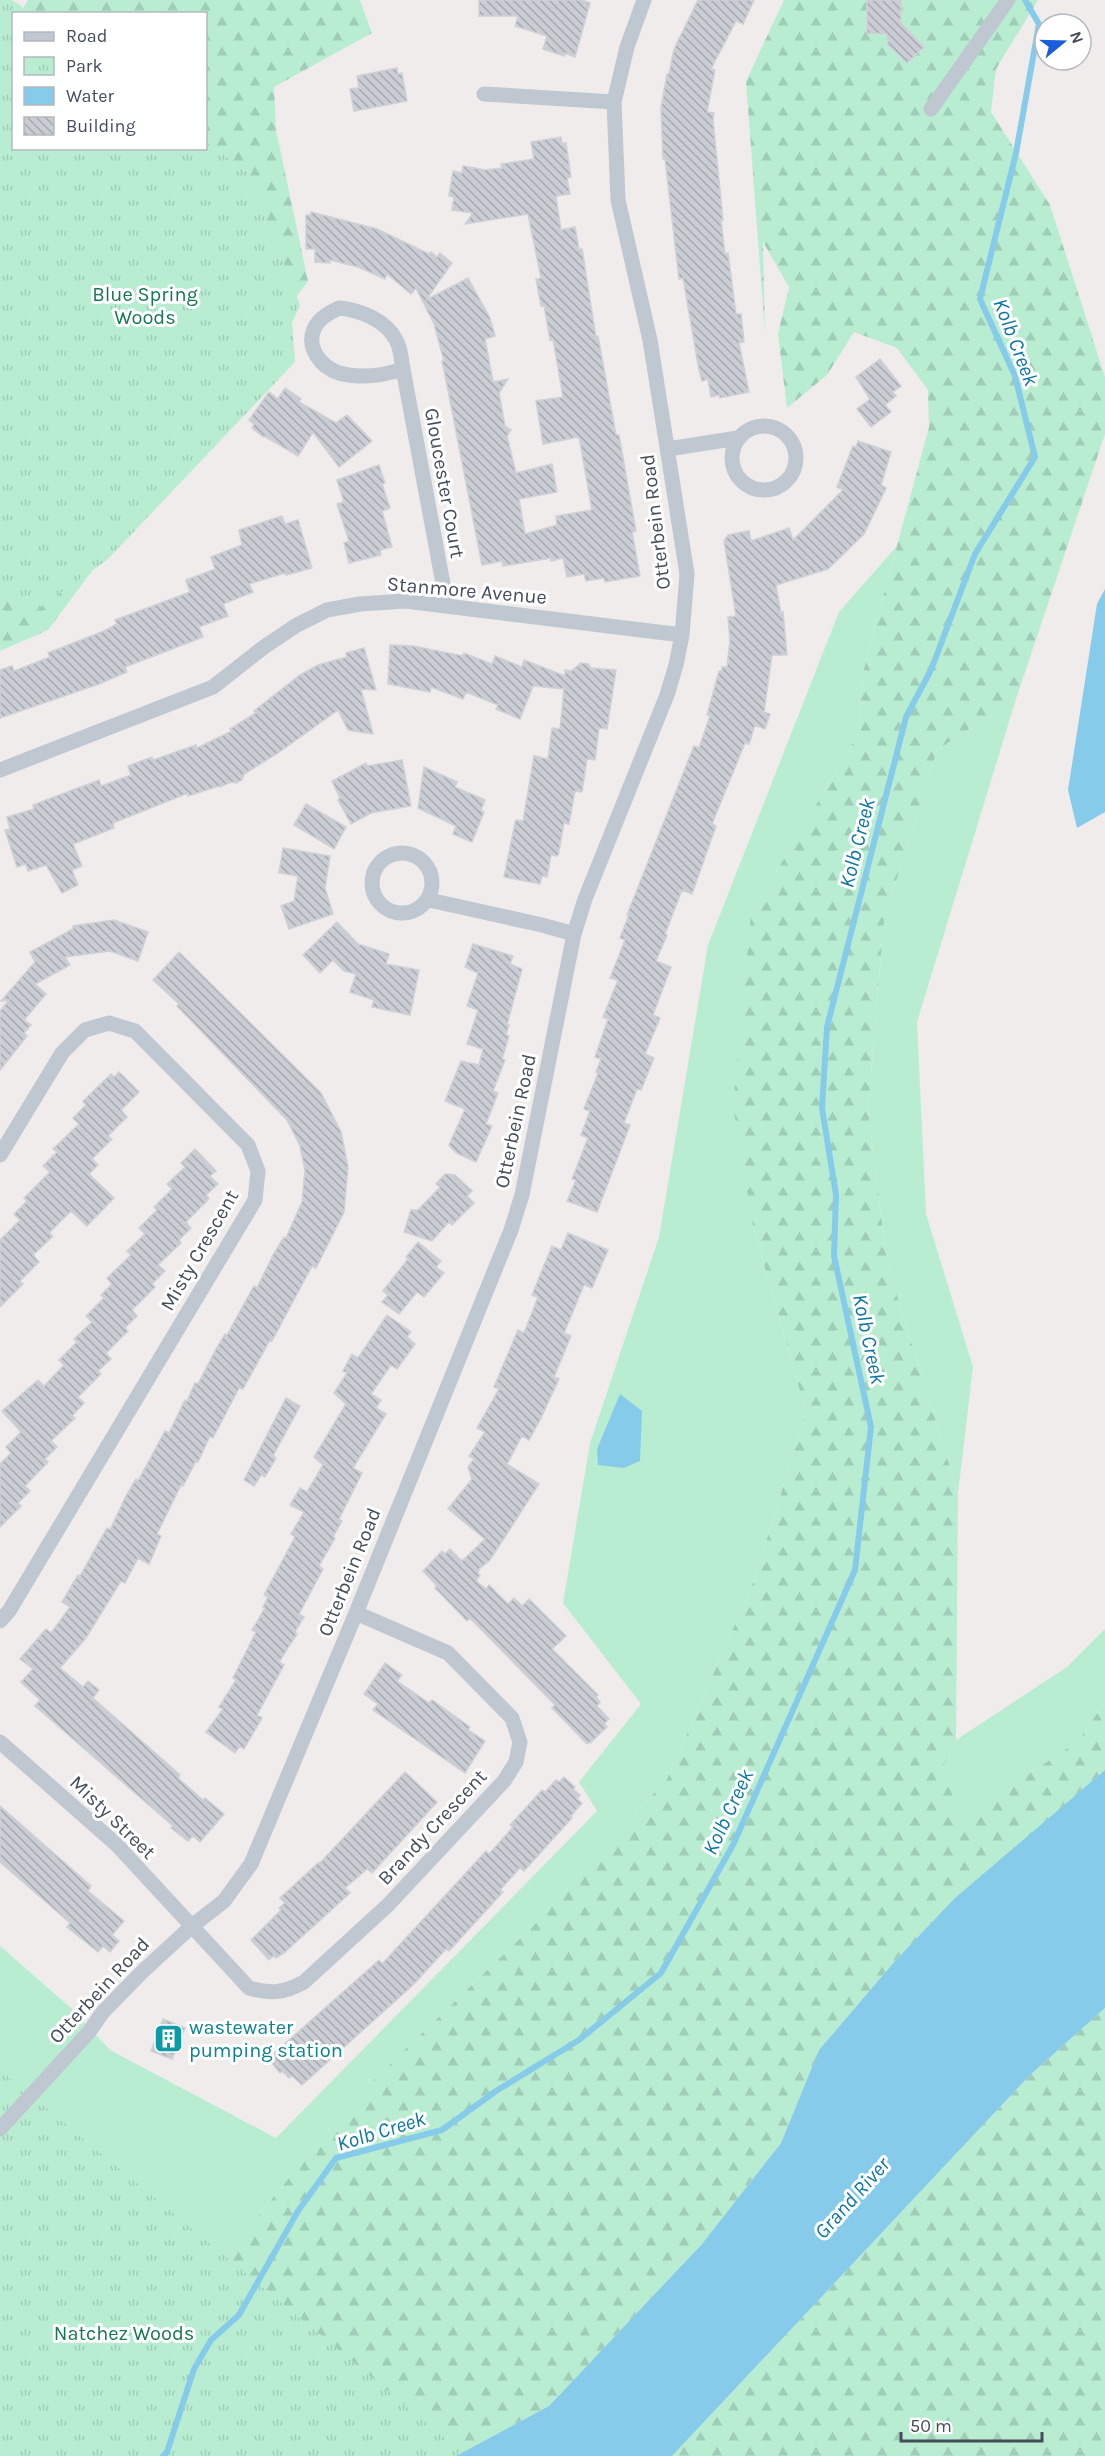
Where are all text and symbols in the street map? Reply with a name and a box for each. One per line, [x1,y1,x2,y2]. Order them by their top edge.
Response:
legend [12,12,207,150]
north arrow [1033,12,1093,72]
text: Road [66,25,107,47]
text: N [1066,29,1088,46]
text: Park [66,55,103,77]
text: Water [66,85,114,107]
text: Building [66,115,136,137]
park label: Blue Spring Woods [92,283,198,329]
water label: Kolb Creek [988,295,1044,389]
street label: Gloucester Court [420,406,469,561]
street label: Otterbein Road [636,453,675,591]
street label: Stanmore Avenue [386,572,548,609]
water label: Kolb Creek [834,795,880,890]
street label: Otterbein Road [490,1052,541,1190]
street label: Misty Crescent [156,1185,243,1315]
water label: Kolb Creek [848,1292,890,1387]
street label: Otterbein Road [313,1505,386,1640]
street label: Brandy Crescent [373,1765,492,1890]
water label: Kolb Creek [698,1765,758,1859]
street label: Misty Street [65,1771,161,1864]
street label: Otterbein Road [44,1933,154,2048]
place label: wastewater pumping station [189,2016,343,2062]
building icon: wastewater pumping station [152,2023,184,2055]
water label: Kolb Creek [334,2106,429,2156]
water label: Grand River [809,2152,895,2243]
park label: Natchez Woods [54,2322,194,2345]
scale bar [901,2405,1042,2443]
text: 50 m [910,2415,952,2437]

